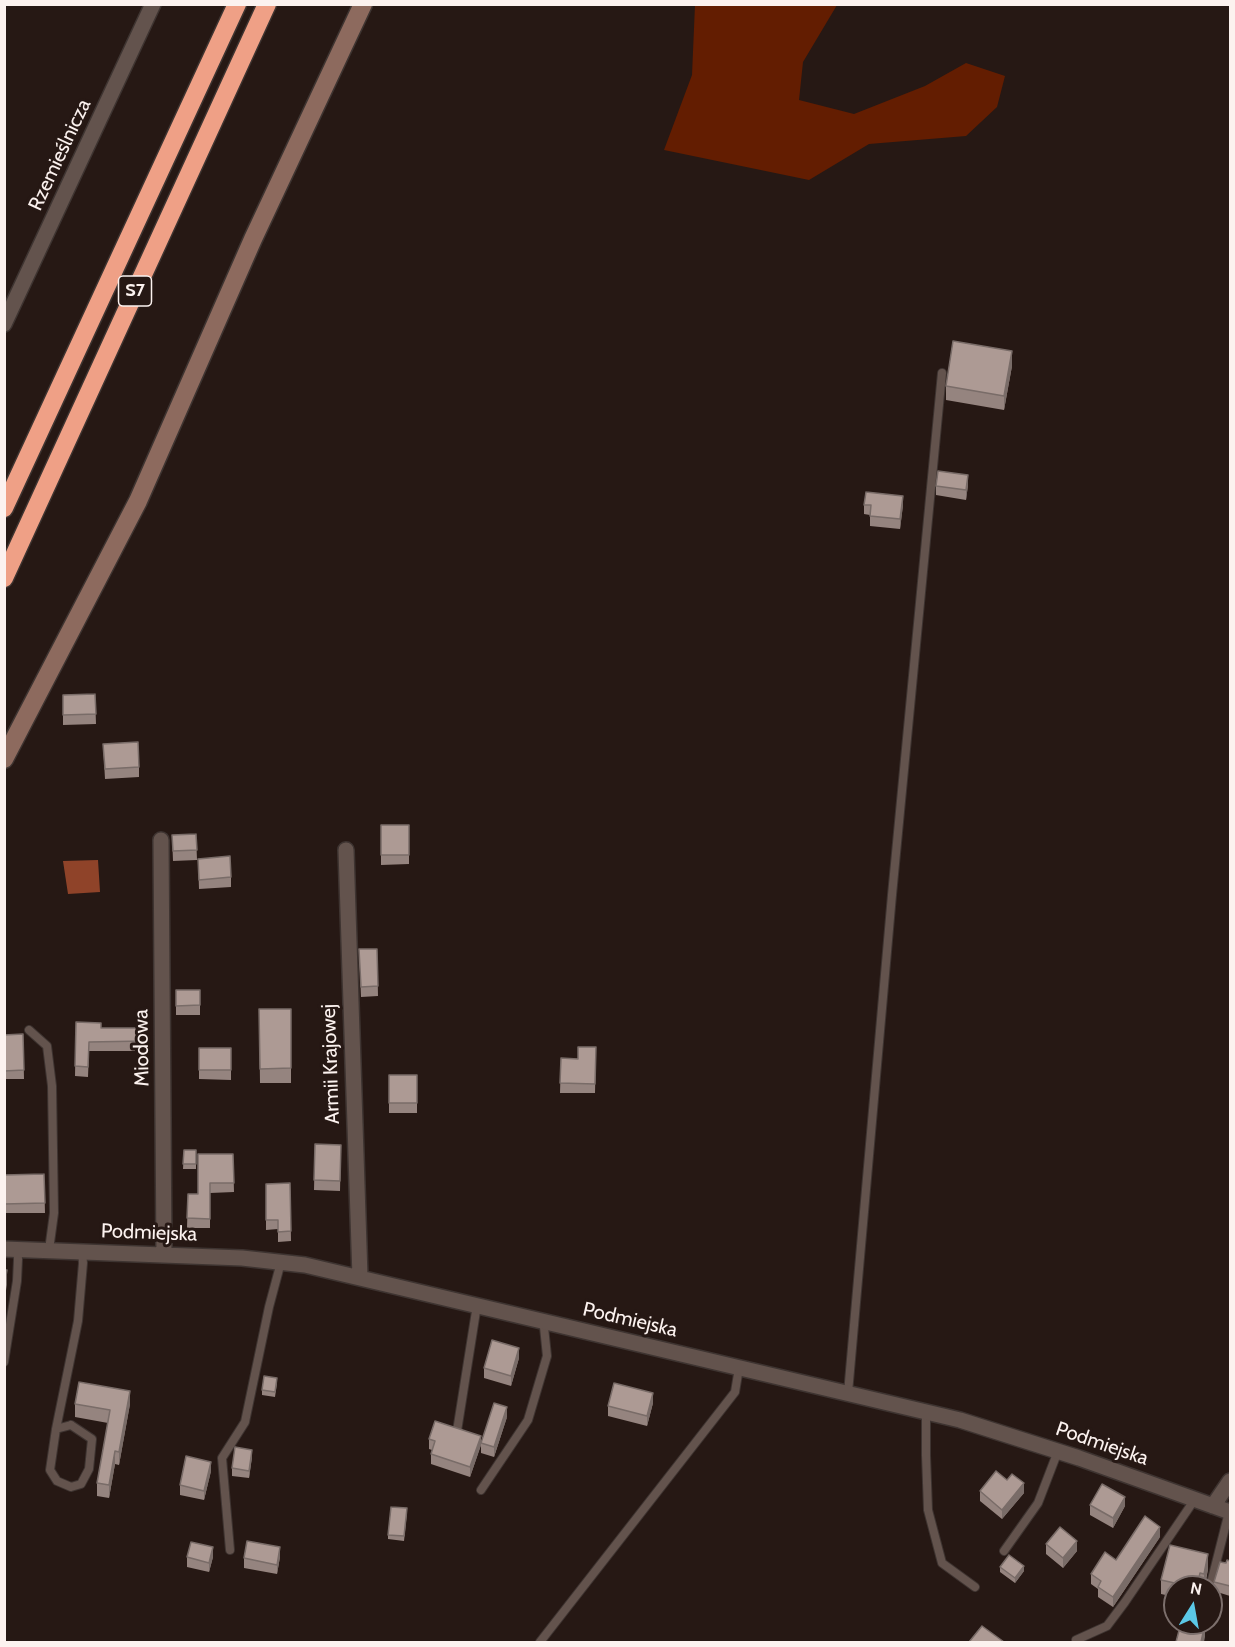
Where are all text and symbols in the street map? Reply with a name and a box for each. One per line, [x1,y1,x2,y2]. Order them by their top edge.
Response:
street label: Rzemieślnicza [24,96,96,214]
road number: S7 [118,276,152,306]
street label: Armii Krajowej [317,1003,345,1125]
street label: Miodowa [129,1009,155,1087]
street label: Podmiejska [100,1219,198,1247]
street label: Podmiejska [580,1297,680,1343]
street label: Podmiejska [1053,1417,1151,1471]
north arrow [1163,1575,1223,1635]
text: N [1189,1578,1204,1599]

